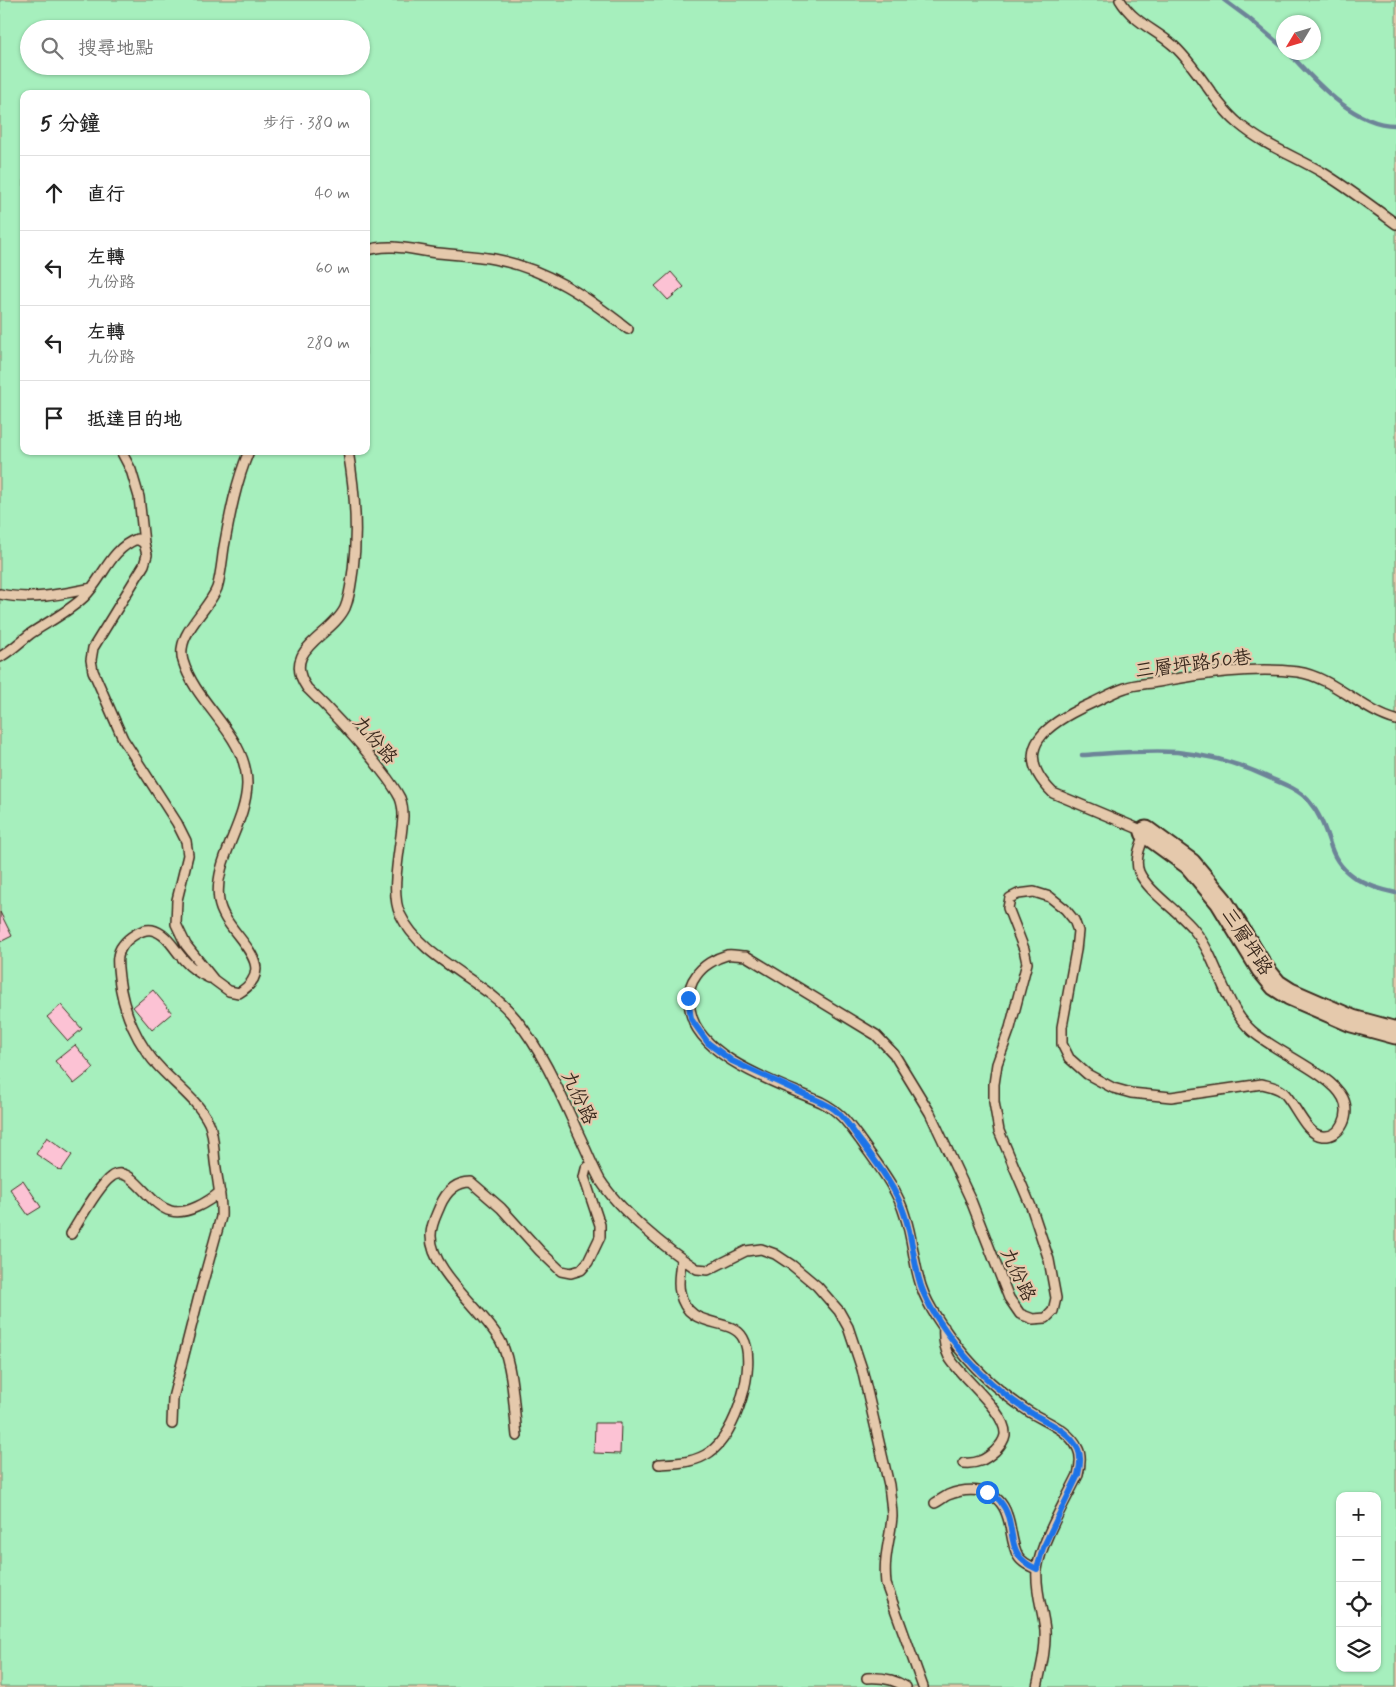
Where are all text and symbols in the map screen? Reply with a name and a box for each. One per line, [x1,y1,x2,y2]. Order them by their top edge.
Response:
north arrow [1276,15,1321,60]
search box [20,20,370,75]
icon: search [38,34,66,62]
text: 搜尋地點 [78,36,154,61]
text: 5 分鐘 [40,110,100,138]
text: 步行 · 380 m [263,113,350,134]
icon: ahead [40,179,68,207]
text: 直行 [87,182,125,207]
text: 40 m [314,183,350,204]
text: 左轉 [87,245,125,270]
icon: left [40,254,68,282]
text: 60 m [316,258,350,279]
text: 九份路 [87,272,135,293]
text: 左轉 [87,320,125,345]
icon: left [40,329,68,357]
text: 280 m [307,333,350,354]
text: 九份路 [87,347,135,368]
icon: arrive [40,404,68,432]
text: 抵達目的地 [87,407,182,432]
street label: 三層坪路50巷 [1133,645,1253,684]
street label: 九份路 [347,710,403,770]
street label: 三層坪路 [1216,903,1278,981]
route end [677,987,700,1010]
street label: 九份路 [555,1067,602,1129]
street label: 九份路 [994,1244,1041,1306]
route start [976,1481,999,1504]
map controls [1336,1492,1381,1672]
button: + [1336,1492,1381,1537]
button: − [1336,1537,1381,1582]
button: locate [1336,1582,1381,1627]
button: layers [1336,1627,1381,1672]

